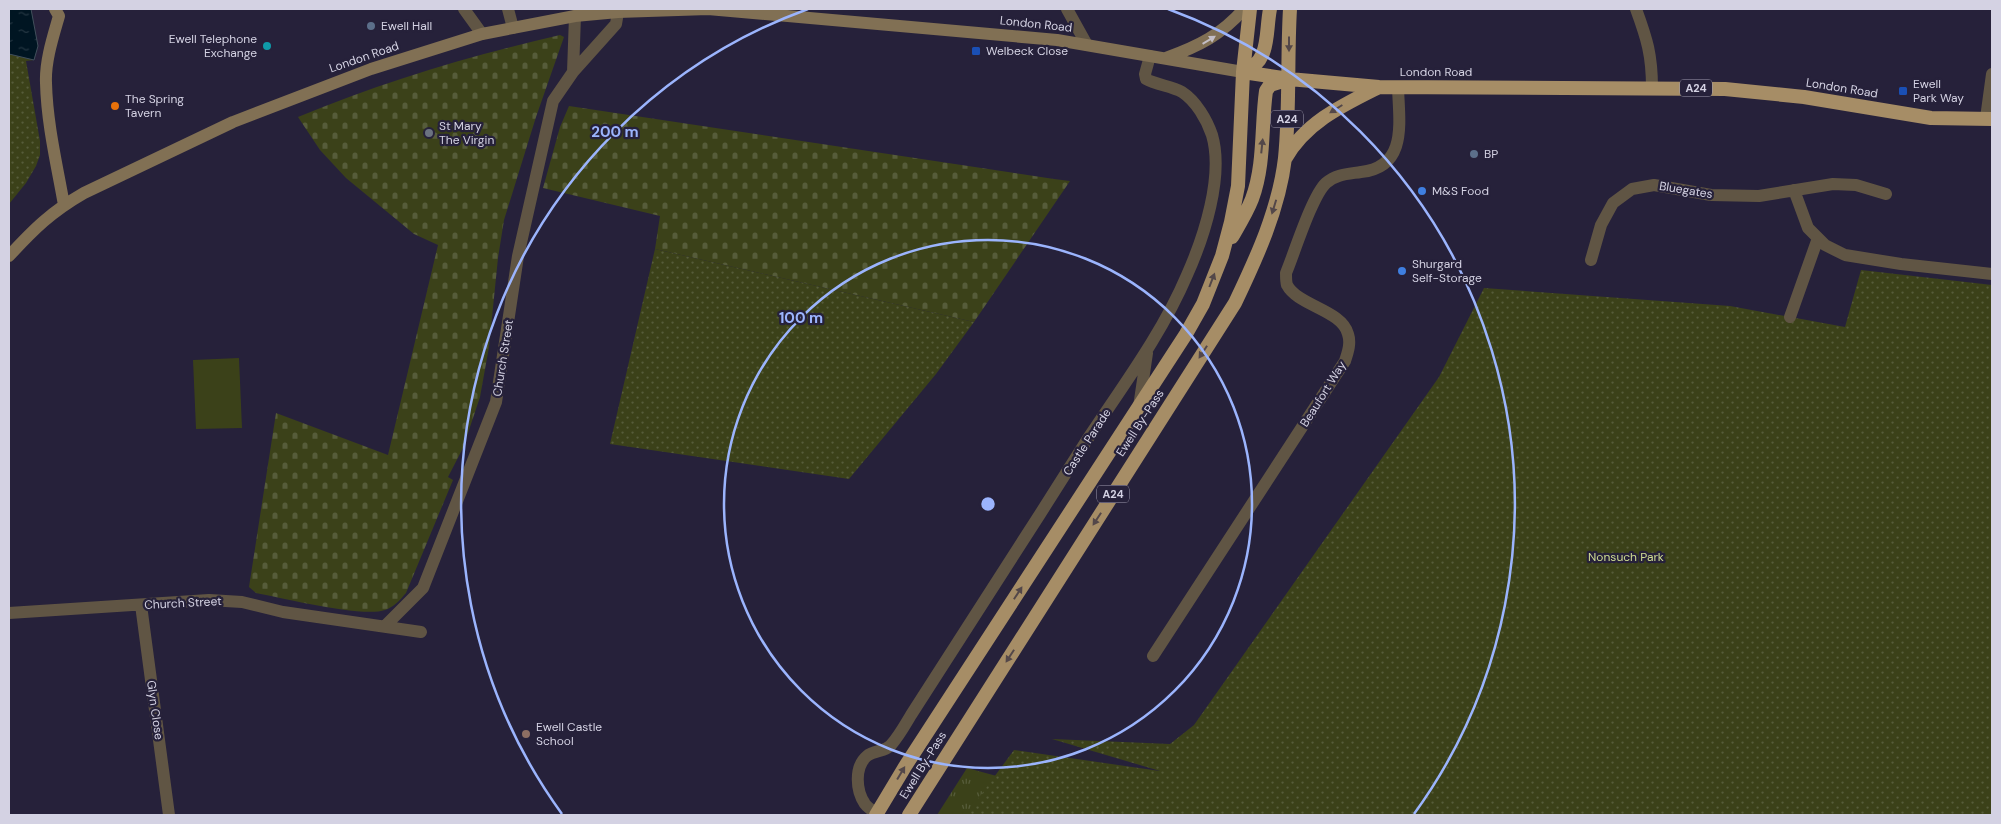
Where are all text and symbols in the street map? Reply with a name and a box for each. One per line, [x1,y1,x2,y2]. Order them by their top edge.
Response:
street label: London Road [999,12,1073,36]
place label: Ewell Hall [381,18,432,34]
marker: Ewell Hall [365,20,377,32]
place label: Ewell Telephone Exchange [169,31,257,61]
one-way arrow [1203,35,1216,44]
one-way arrow [1285,36,1293,52]
street label: London Road [327,38,401,76]
marker: Ewell Telephone Exchange [261,40,273,52]
place label: Welbeck Close [986,43,1068,59]
marker: Welbeck Close [970,45,982,57]
street label: London Road [1400,64,1472,80]
street label: London Road [1805,74,1879,102]
place label: Ewell Park Way [1913,76,1964,106]
road number: A24 [1680,80,1712,96]
marker: Ewell Park Way [1897,85,1909,97]
place label: The Spring Tavern [125,91,184,121]
marker: The Spring Tavern [109,100,121,112]
one-way arrow [1329,104,1343,114]
road number: A24 [1271,110,1303,128]
place label: St Mary The Virgin [439,118,494,148]
text: 200 m [591,122,639,142]
marker: St Mary The Virgin [423,127,435,139]
one-way arrow [1258,138,1266,154]
place label: BP [1484,146,1498,162]
marker: BP [1468,148,1480,160]
street label: Bluegates [1658,178,1714,202]
place label: M&S Food [1432,183,1489,199]
marker: M&S Food [1416,185,1428,197]
one-way arrow [1269,200,1277,215]
place label: Shurgard Self-Storage [1412,256,1482,286]
marker: Shurgard Self-Storage [1396,265,1408,277]
one-way arrow [1209,273,1217,287]
text: 100 m [779,308,823,328]
street label: Church Street [489,318,517,398]
one-way arrow [1199,346,1208,359]
street label: Beaufort Way [1296,358,1350,430]
street label: Ewell By-Pass [1112,386,1168,460]
street label: Castle Parade [1059,405,1115,479]
road number: A24 [1097,486,1129,502]
centre of rings [979,495,997,513]
one-way arrow [1092,512,1102,525]
park label: Nonsuch Park [1588,549,1664,565]
one-way arrow [1013,586,1023,600]
street label: Church Street [144,593,222,613]
one-way arrow [1005,649,1014,662]
street label: Glyn Close [143,679,167,741]
place label: Ewell Castle School [536,719,602,749]
marker: Ewell Castle School [520,728,532,740]
street label: Ewell By-Pass [896,728,950,802]
one-way arrow [897,767,906,780]

